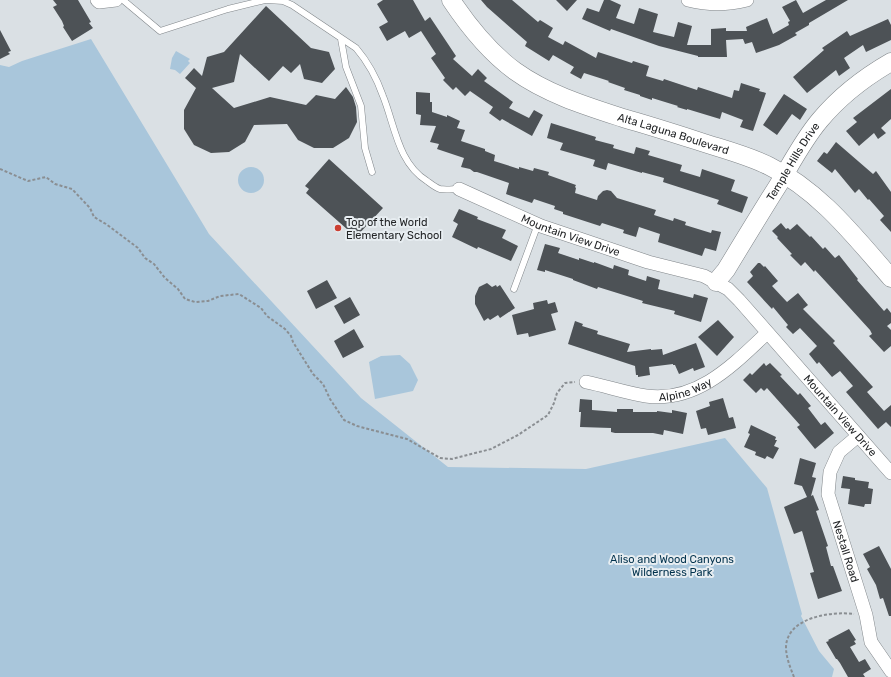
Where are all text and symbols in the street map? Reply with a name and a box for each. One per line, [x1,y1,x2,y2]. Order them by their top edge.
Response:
street label: Alta Laguna Boulevard [616,110,731,157]
street label: Temple Hills Drive [764,120,822,203]
street label: Mountain View Drive [519,211,622,259]
place label: Top of the World Elementary School [346,216,442,242]
marker: Top of the World Elementary School [333,223,343,233]
street label: Mountain View Drive [801,372,880,459]
street label: Alpine Way [658,375,714,403]
street label: Nestall Road [830,519,862,584]
park label: Aliso and Wood Canyons Wilderness Park [610,553,734,579]

